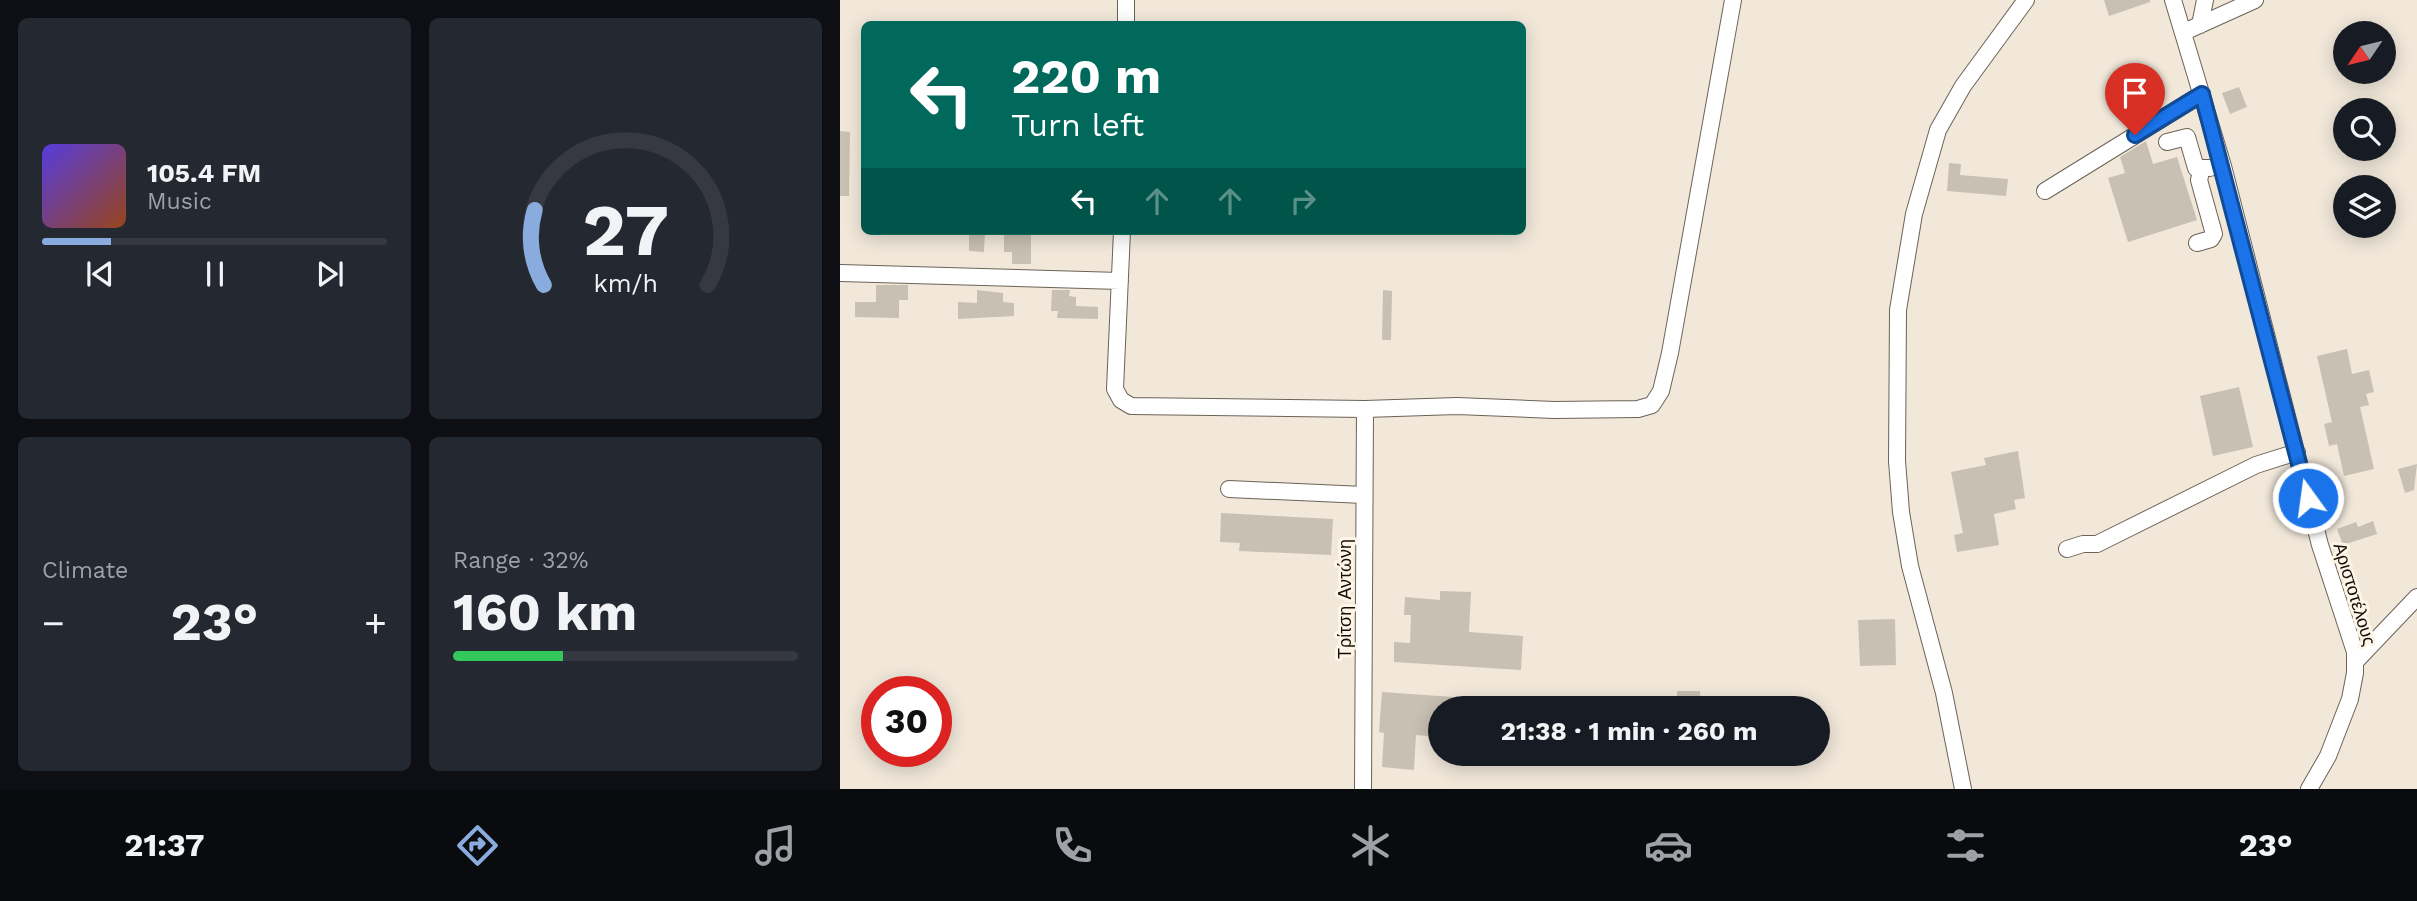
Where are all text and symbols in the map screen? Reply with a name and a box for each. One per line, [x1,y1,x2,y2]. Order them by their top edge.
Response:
north arrow [2333,21,2396,84]
map controls [2333,21,2396,238]
text: 220 m [1011,47,1161,105]
icon: left [896,49,987,140]
pin [2105,63,2165,135]
icon: arrive [2116,74,2154,112]
button: search [2333,98,2396,161]
text: Turn left [1011,106,1144,144]
text: 105.4 FM [147,158,261,188]
button: layers [2333,175,2396,238]
icon: left [1065,182,1103,220]
icon: ahead [1138,182,1176,220]
icon: ahead [1211,182,1249,220]
icon: right [1284,182,1322,220]
text: 27 [582,187,669,273]
text: Music [147,188,212,215]
icon: previous [81,255,119,293]
icon: pause [196,255,234,293]
icon: next [311,255,349,293]
text: km/h [593,269,658,298]
position arrow [2271,461,2345,535]
street label: Τρίτση Αντώνη [1334,539,1355,659]
street label: Αριστοτέλους [2329,540,2381,648]
text: Range · 32% [453,547,588,574]
text: Climate [42,557,128,584]
text: 160 km [453,582,637,643]
text: 23° [171,592,258,653]
text: − [42,601,65,645]
text: + [364,601,387,645]
speed limit sign: 30 [861,676,952,767]
text: 21:38 · 1 min · 260 m [1500,716,1758,746]
icon: directions [453,821,502,870]
icon: music [751,821,800,870]
icon: phone [1048,821,1097,870]
icon: climate [1346,821,1395,870]
icon: car [1644,821,1693,870]
icon: filters [1941,821,1990,870]
text: 21:37 [124,826,204,864]
text: 23° [2239,826,2293,864]

